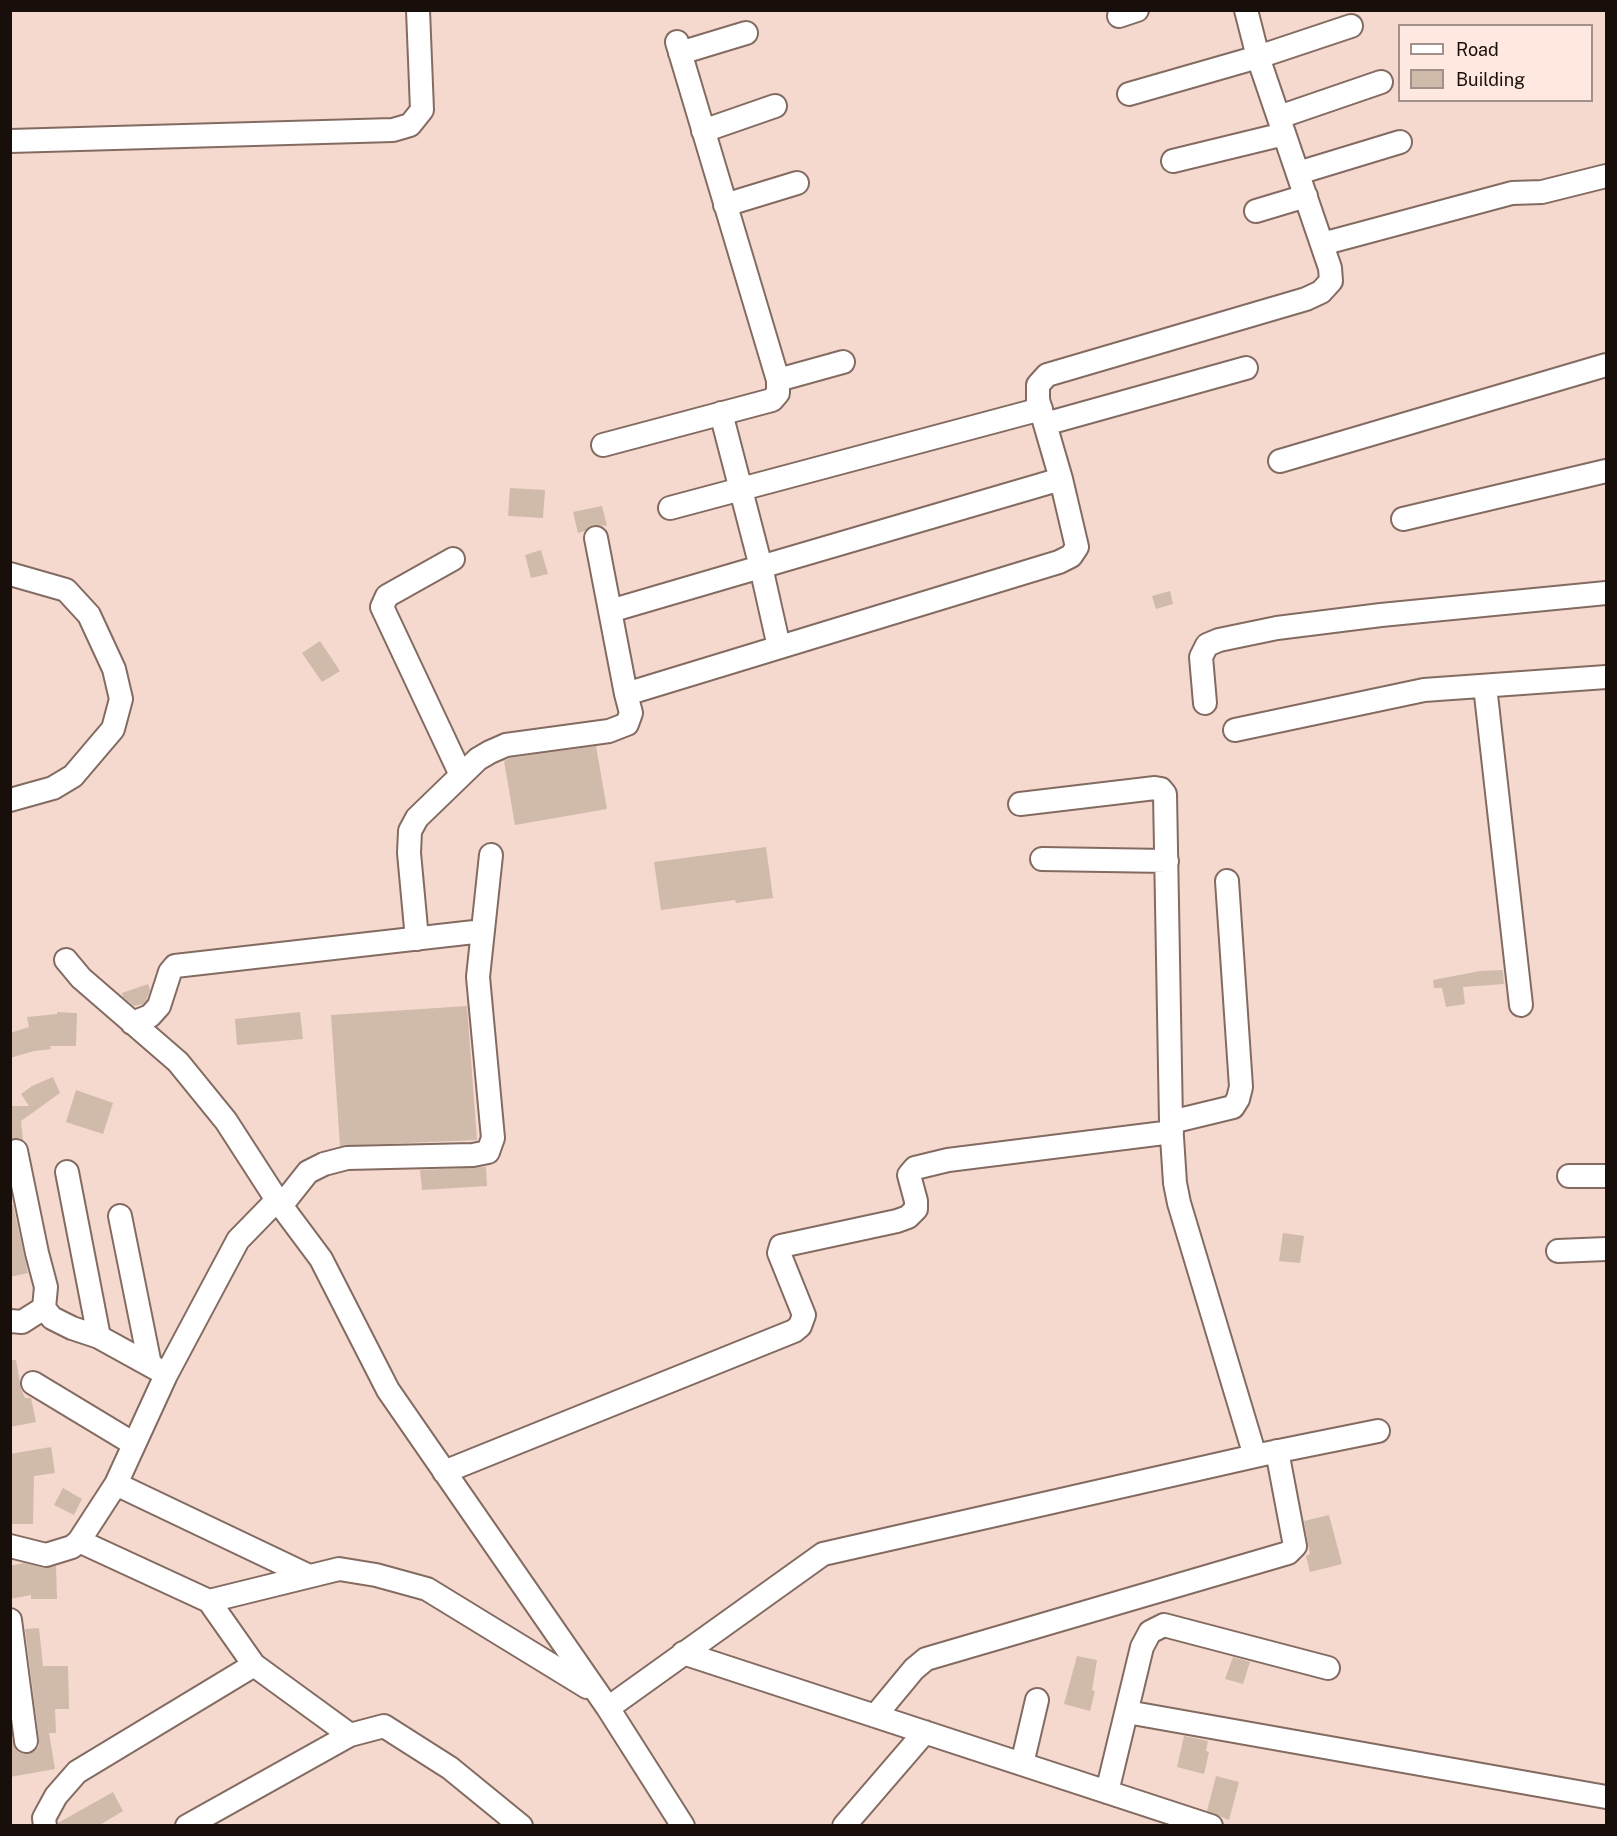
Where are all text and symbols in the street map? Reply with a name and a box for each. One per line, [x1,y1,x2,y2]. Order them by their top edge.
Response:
legend [1398,24,1593,102]
text: Road [1456,39,1499,60]
text: Building [1456,69,1525,90]

